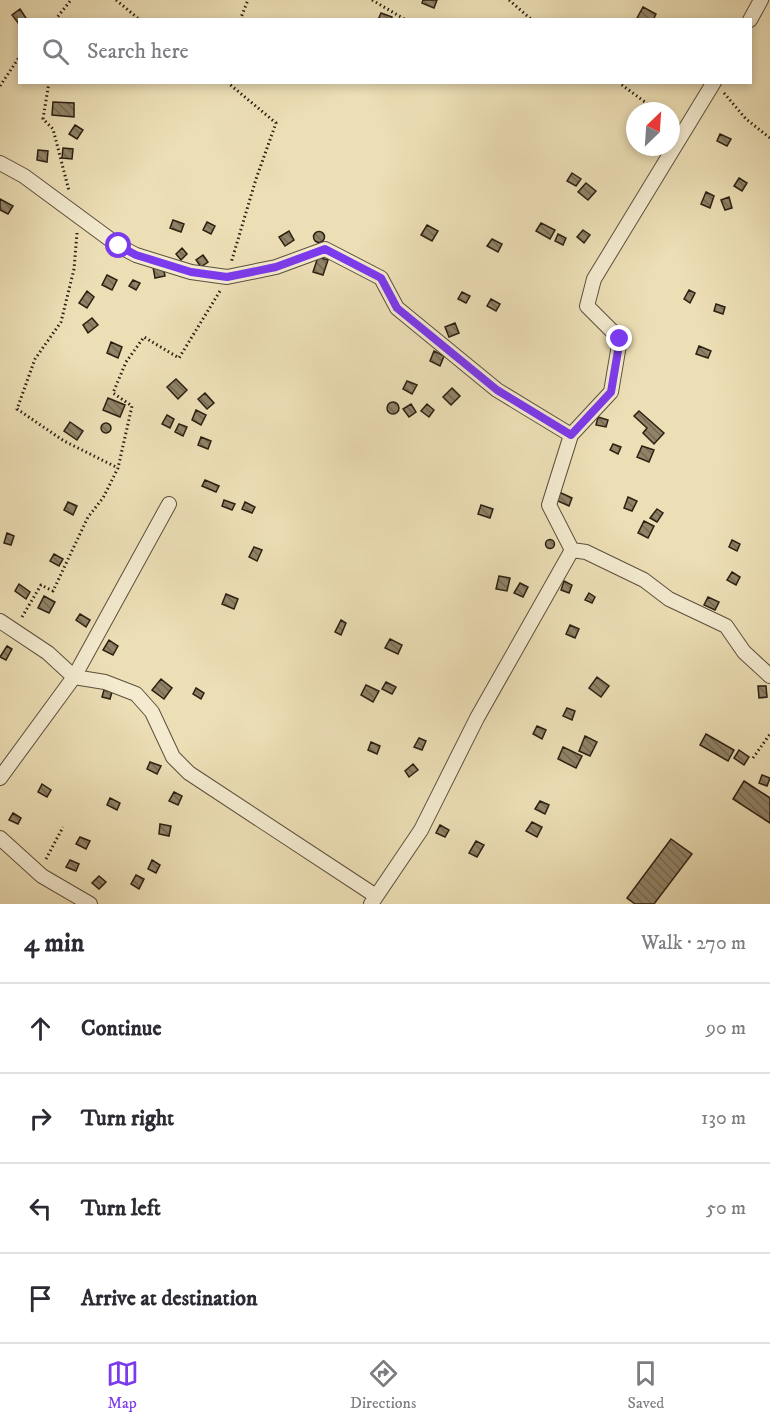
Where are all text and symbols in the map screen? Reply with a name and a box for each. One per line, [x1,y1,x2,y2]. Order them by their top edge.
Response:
search box [18,18,752,84]
icon: search [39,35,72,68]
text: Search here [87,38,189,65]
north arrow [626,102,680,156]
route start [105,232,131,258]
route end [606,325,632,351]
text: 4 min [24,927,84,960]
text: Walk · 270 m [641,931,746,956]
icon: ahead [24,1012,57,1045]
text: Continue [81,1015,162,1042]
text: 90 m [706,1016,746,1041]
icon: right [24,1102,57,1135]
text: Turn right [81,1105,174,1132]
text: 130 m [701,1106,746,1131]
icon: left [24,1192,57,1225]
text: Turn left [81,1195,161,1222]
text: 50 m [706,1196,746,1221]
icon: arrive [24,1282,57,1315]
text: Arrive at destination [81,1285,258,1312]
tab: Map [106,1357,139,1413]
tab: Directions [350,1357,416,1413]
tab: Saved [628,1357,664,1413]

